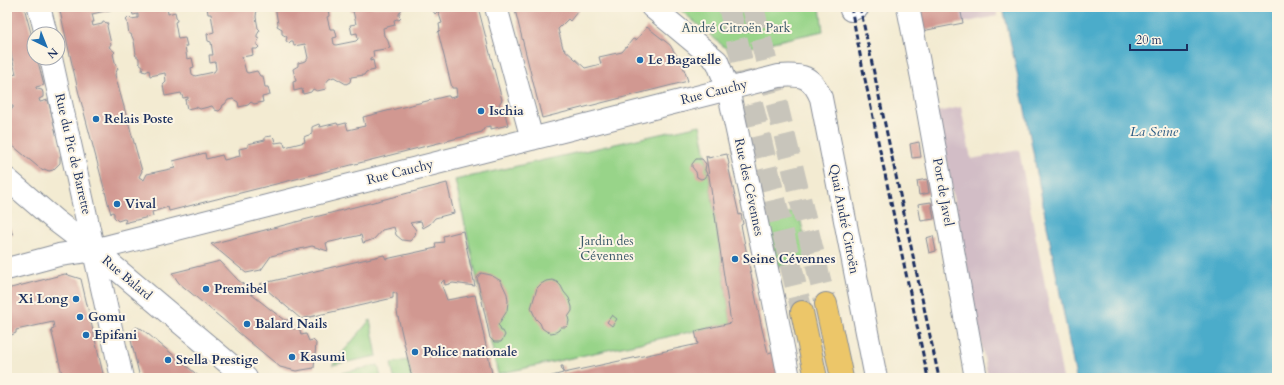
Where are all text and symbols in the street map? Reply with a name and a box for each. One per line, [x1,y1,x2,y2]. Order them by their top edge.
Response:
park label: André Citroën Park [682,19,791,37]
north arrow [26,26,66,66]
scale bar [1130,26,1187,52]
text: 20 m [1136,32,1163,48]
text: N [44,44,61,62]
place label: Le Bagatelle [648,51,721,69]
marker: Le Bagatelle [635,55,645,65]
street label: Rue Cauchy [679,75,749,109]
street label: Rue du Pic de Barrette [50,92,96,217]
place label: Ischia [489,102,524,120]
marker: Ischia [476,106,486,116]
place label: Relais Poste [104,110,173,128]
marker: Relais Poste [91,114,101,124]
water label: La Seine [1130,122,1179,141]
street label: Rue des Cévennes [730,136,768,238]
street label: Rue Cauchy [365,155,435,189]
street label: Port de Javel [928,156,958,228]
street label: Quai André Citroën [825,163,864,276]
place label: Vival [125,195,156,213]
marker: Vival [112,199,122,209]
park label: Jardin des Cévennes [578,232,634,265]
place label: Seine Cévennes [743,250,836,268]
street label: Rue Balard [98,252,156,304]
marker: Seine Cévennes [730,254,740,264]
place label: Premibel [214,280,267,298]
marker: Premibel [201,284,211,294]
place label: Xi Long [18,290,68,308]
marker: Xi Long [71,294,81,304]
place label: Gomu [88,308,126,326]
marker: Gomu [75,312,85,322]
place label: Balard Nails [255,315,328,333]
marker: Balard Nails [242,319,252,329]
place label: Epifani [94,326,137,344]
marker: Epifani [81,330,91,340]
place label: Police nationale [423,343,518,361]
marker: Police nationale [410,347,420,357]
place label: Kasumi [300,348,346,366]
place label: Stella Prestige [176,351,259,369]
marker: Kasumi [287,352,297,362]
marker: Stella Prestige [163,355,173,365]

